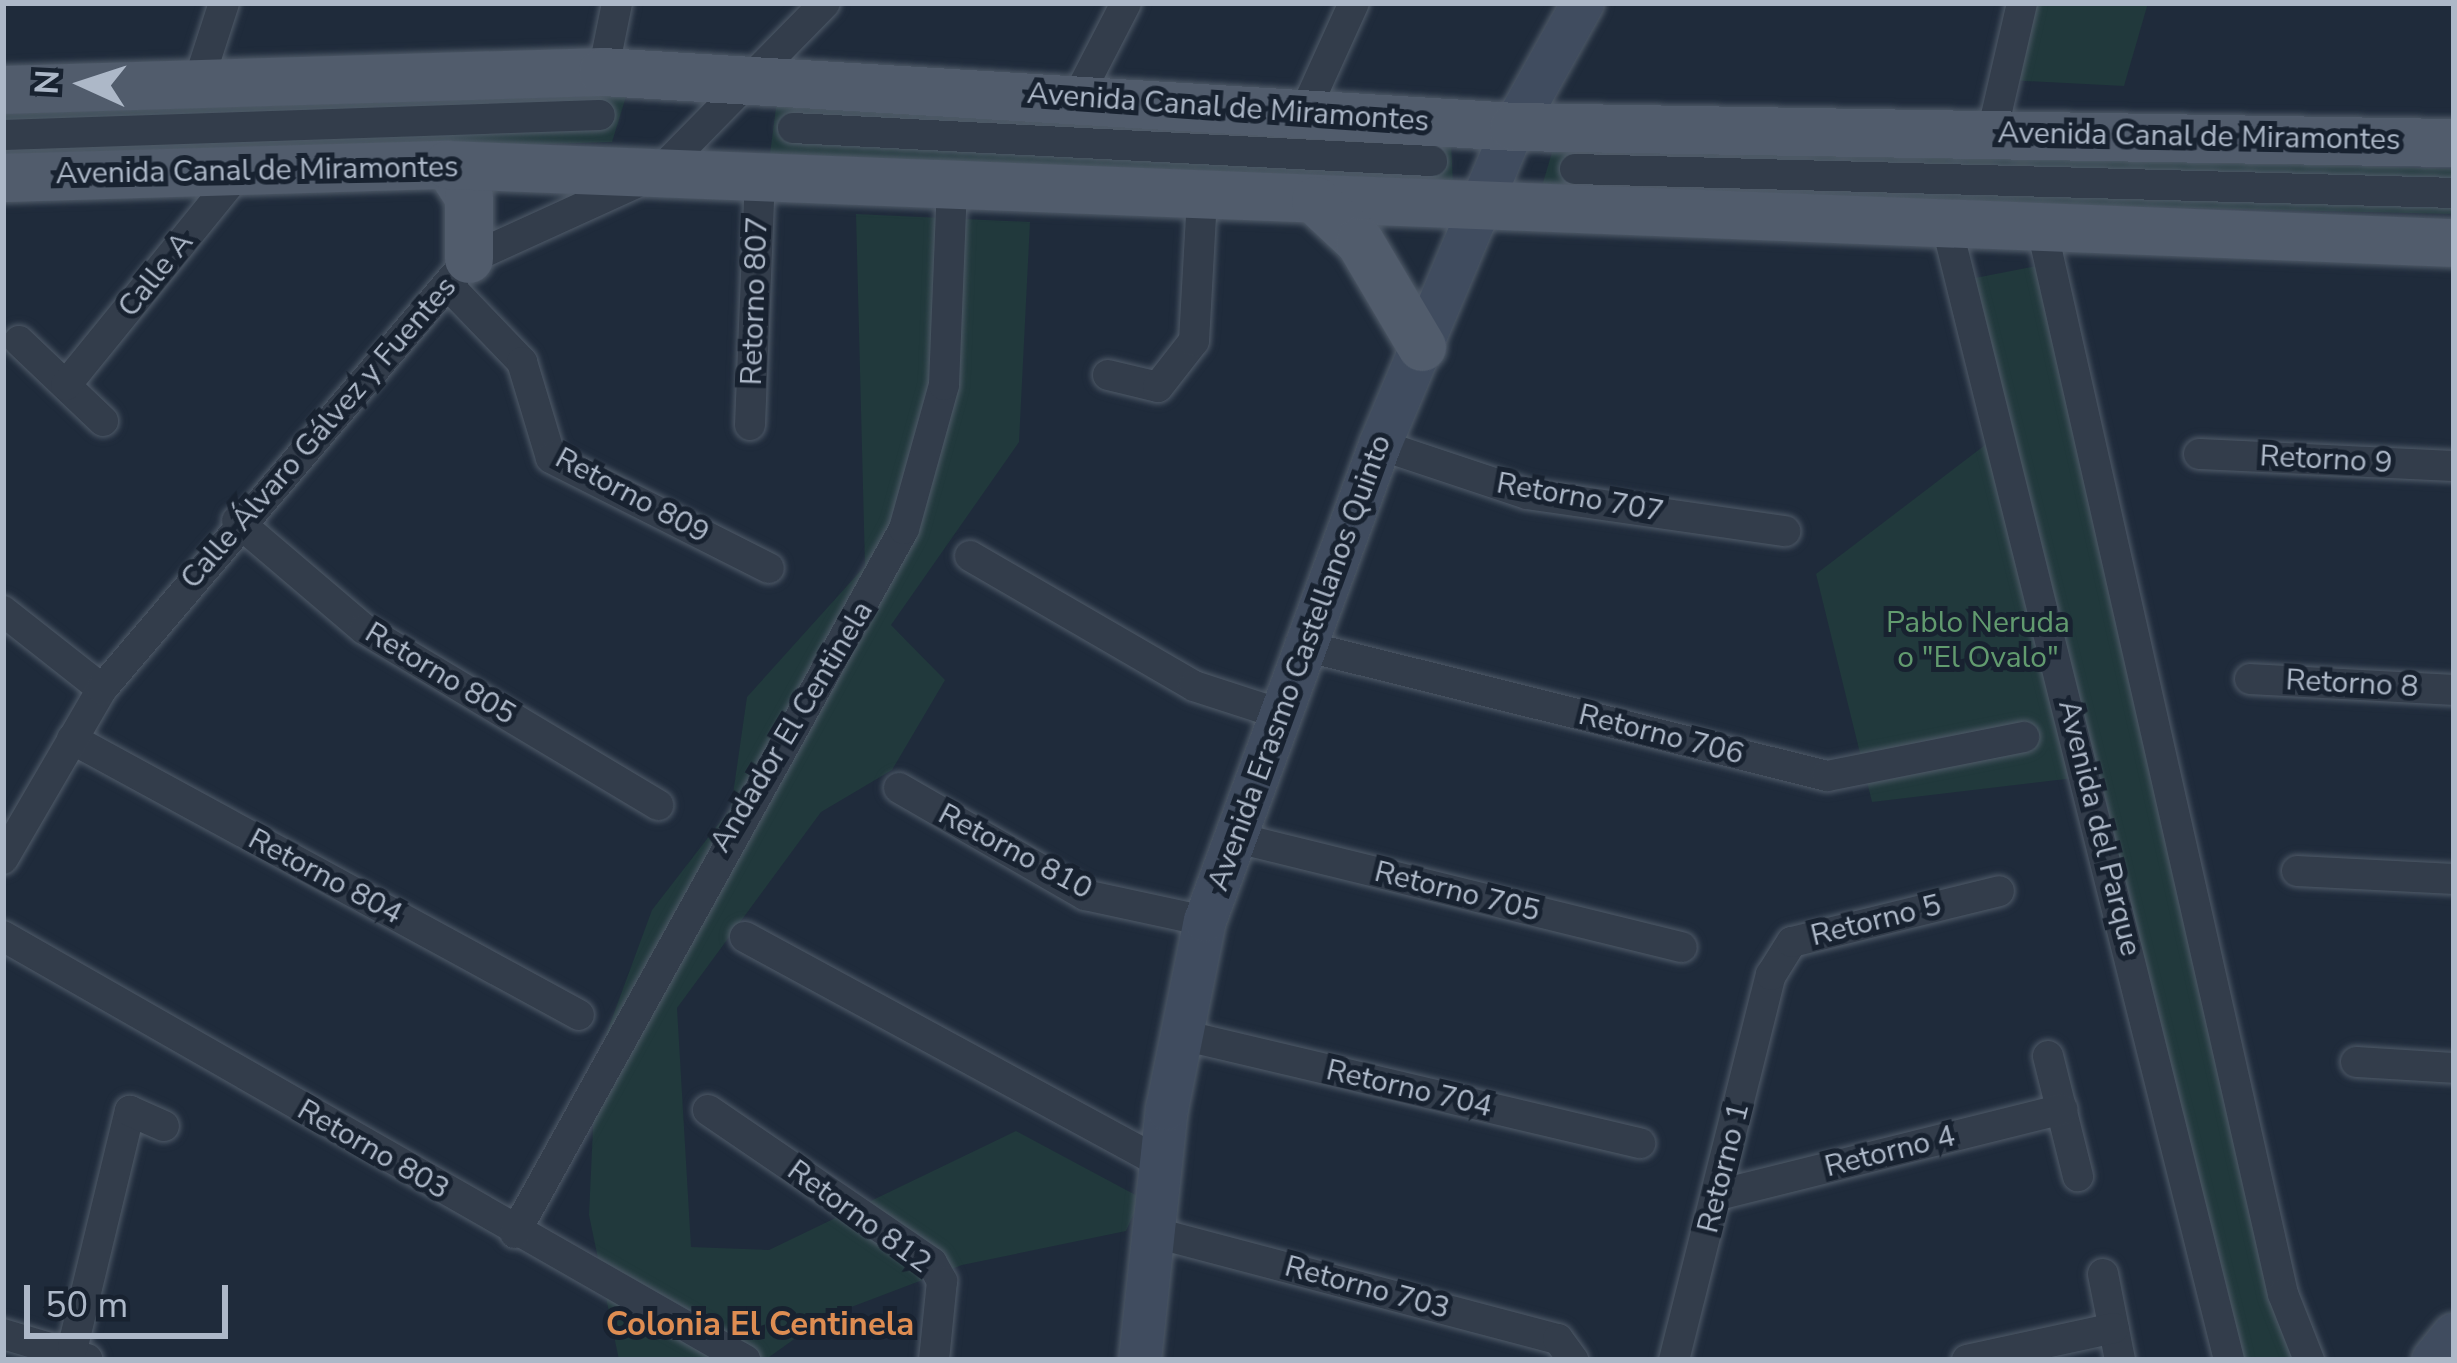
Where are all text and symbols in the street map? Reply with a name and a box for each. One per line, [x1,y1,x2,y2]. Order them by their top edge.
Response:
north arrow [24,24,144,144]
text: N [24,69,71,96]
street label: Avenida Canal de Miramontes [1026,76,1430,140]
street label: Avenida Canal de Miramontes [1997,115,2401,159]
street label: Avenida Canal de Miramontes [55,149,459,193]
street label: Retorno 807 [734,216,776,386]
street label: Calle A [111,225,201,325]
street label: Calle Álvaro Gálvez y Fuentes [174,269,464,597]
street label: Avenida Erasmo Castellanos Quinto [1201,430,1399,896]
street label: Retorno 9 [2259,439,2393,481]
street label: Retorno 809 [549,440,715,552]
street label: Retorno 707 [1494,466,1666,530]
street label: Andador El Centinela [703,595,881,859]
park label: Pablo Neruda o "El Ovalo" [1886,605,2070,676]
street label: Retorno 805 [358,615,522,733]
street label: Retorno 8 [2285,663,2419,705]
street label: Avenida del Parque [2050,696,2148,960]
street label: Retorno 706 [1575,697,1747,773]
street label: Retorno 810 [932,796,1098,908]
street label: Retorno 804 [242,821,408,933]
street label: Retorno 705 [1371,854,1543,930]
street label: Retorno 5 [1807,887,1945,955]
street label: Retorno 704 [1323,1052,1495,1126]
street label: Retorno 803 [291,1092,455,1208]
street label: Retorno 1 [1690,1099,1758,1237]
street label: Retorno 4 [1821,1118,1959,1186]
street label: Retorno 812 [780,1153,938,1281]
street label: Retorno 703 [1281,1249,1453,1327]
scale bar [30,1261,234,1335]
text: 50 m [45,1281,128,1330]
district label: Colonia El Centinela [606,1305,914,1345]

